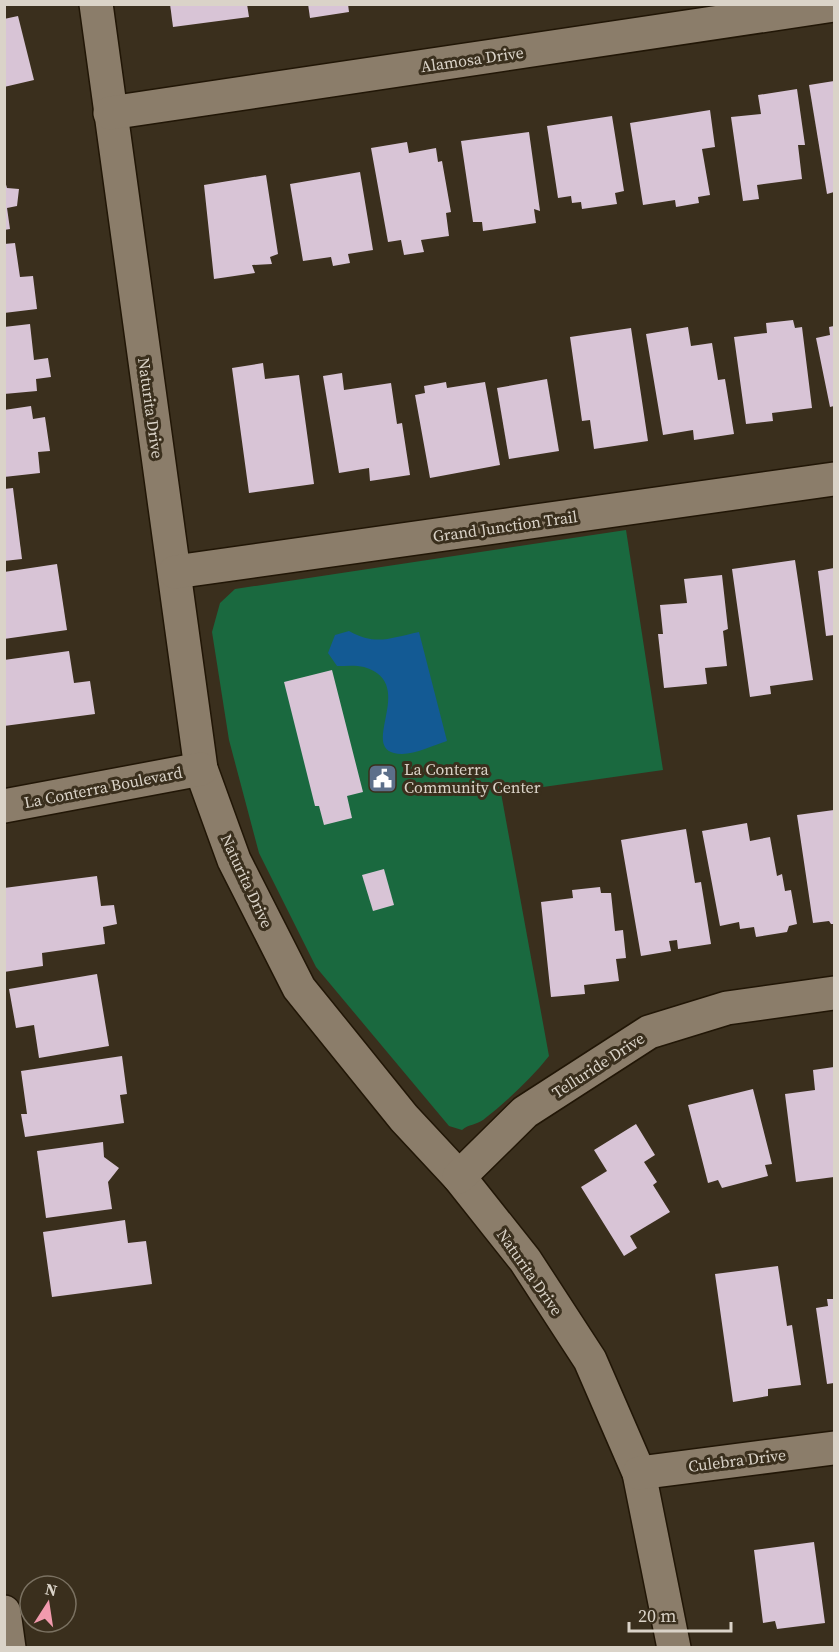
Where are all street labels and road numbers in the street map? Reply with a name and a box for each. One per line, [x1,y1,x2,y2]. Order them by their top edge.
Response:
street label: Alamosa Drive [419,41,525,77]
street label: Naturita Drive [133,356,169,460]
street label: Grand Junction Trail [431,505,579,547]
street label: La Conterra Boulevard [22,761,184,813]
street label: Naturita Drive [216,830,278,932]
street label: Telluride Drive [547,1027,649,1103]
street label: Naturita Drive [492,1224,568,1320]
street label: Culebra Drive [687,1443,787,1477]

